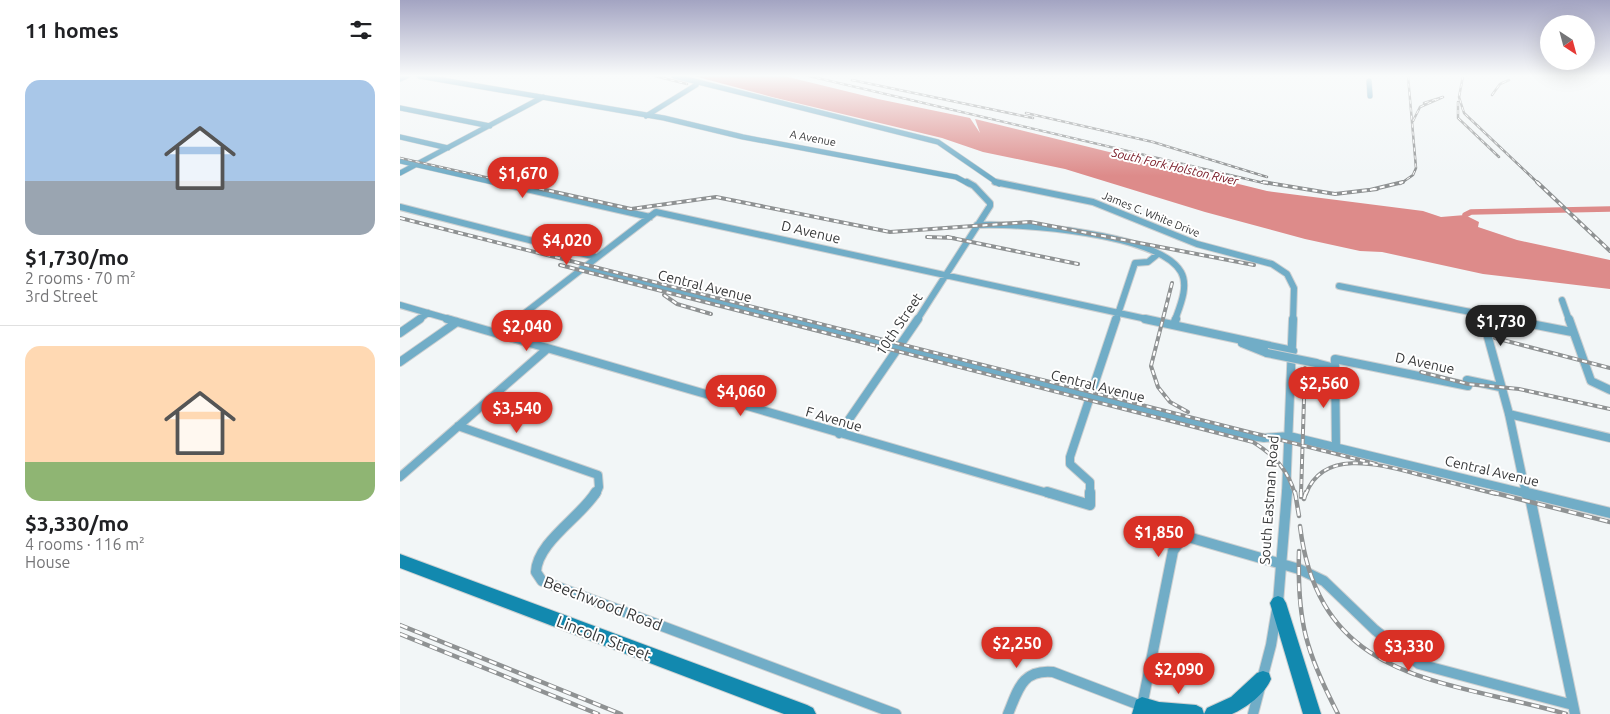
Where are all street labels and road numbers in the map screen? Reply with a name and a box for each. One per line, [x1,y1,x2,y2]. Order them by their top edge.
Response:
street label: A Avenue [789,128,837,148]
street label: James C. White Drive [1100,189,1202,239]
street label: D Avenue [780,217,842,247]
street label: Central Avenue [656,267,754,305]
street label: 10th Street [872,289,926,358]
street label: D Avenue [1394,349,1456,377]
street label: Central Avenue [1049,367,1147,405]
street label: F Avenue [804,403,864,435]
street label: South Eastman Road [1256,435,1282,565]
street label: Central Avenue [1443,452,1541,490]
street label: Beechwood Road [541,572,665,634]
street label: Lincoln Street [554,612,654,664]

